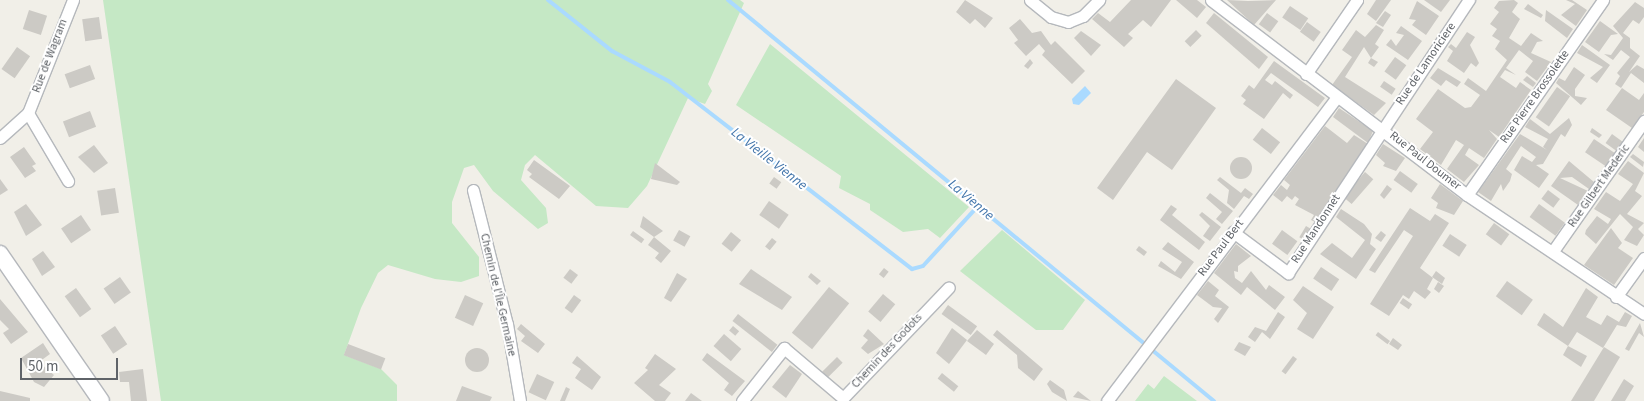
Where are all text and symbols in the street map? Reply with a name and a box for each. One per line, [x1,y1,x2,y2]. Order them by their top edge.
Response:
street label: Rue de Wagram [29,17,71,95]
street label: Rue de Lamoriciere [1393,20,1459,108]
street label: Rue Pierre Brossolette [1497,48,1573,146]
water label: La Vieille Vienne [728,124,810,194]
street label: Rue Paul Doumer [1386,129,1464,193]
street label: Rue Gilbert Mederic [1565,142,1633,230]
water label: La Vienne [945,176,997,224]
street label: Rue Mandonnet [1288,192,1344,266]
street label: Rue Paul Bert [1195,217,1247,279]
street label: Chemin de l'Île Germaine [477,232,519,358]
street label: Chemin des Godots [849,311,925,391]
scale bar [22,348,120,380]
text: 50 m [28,356,58,377]

